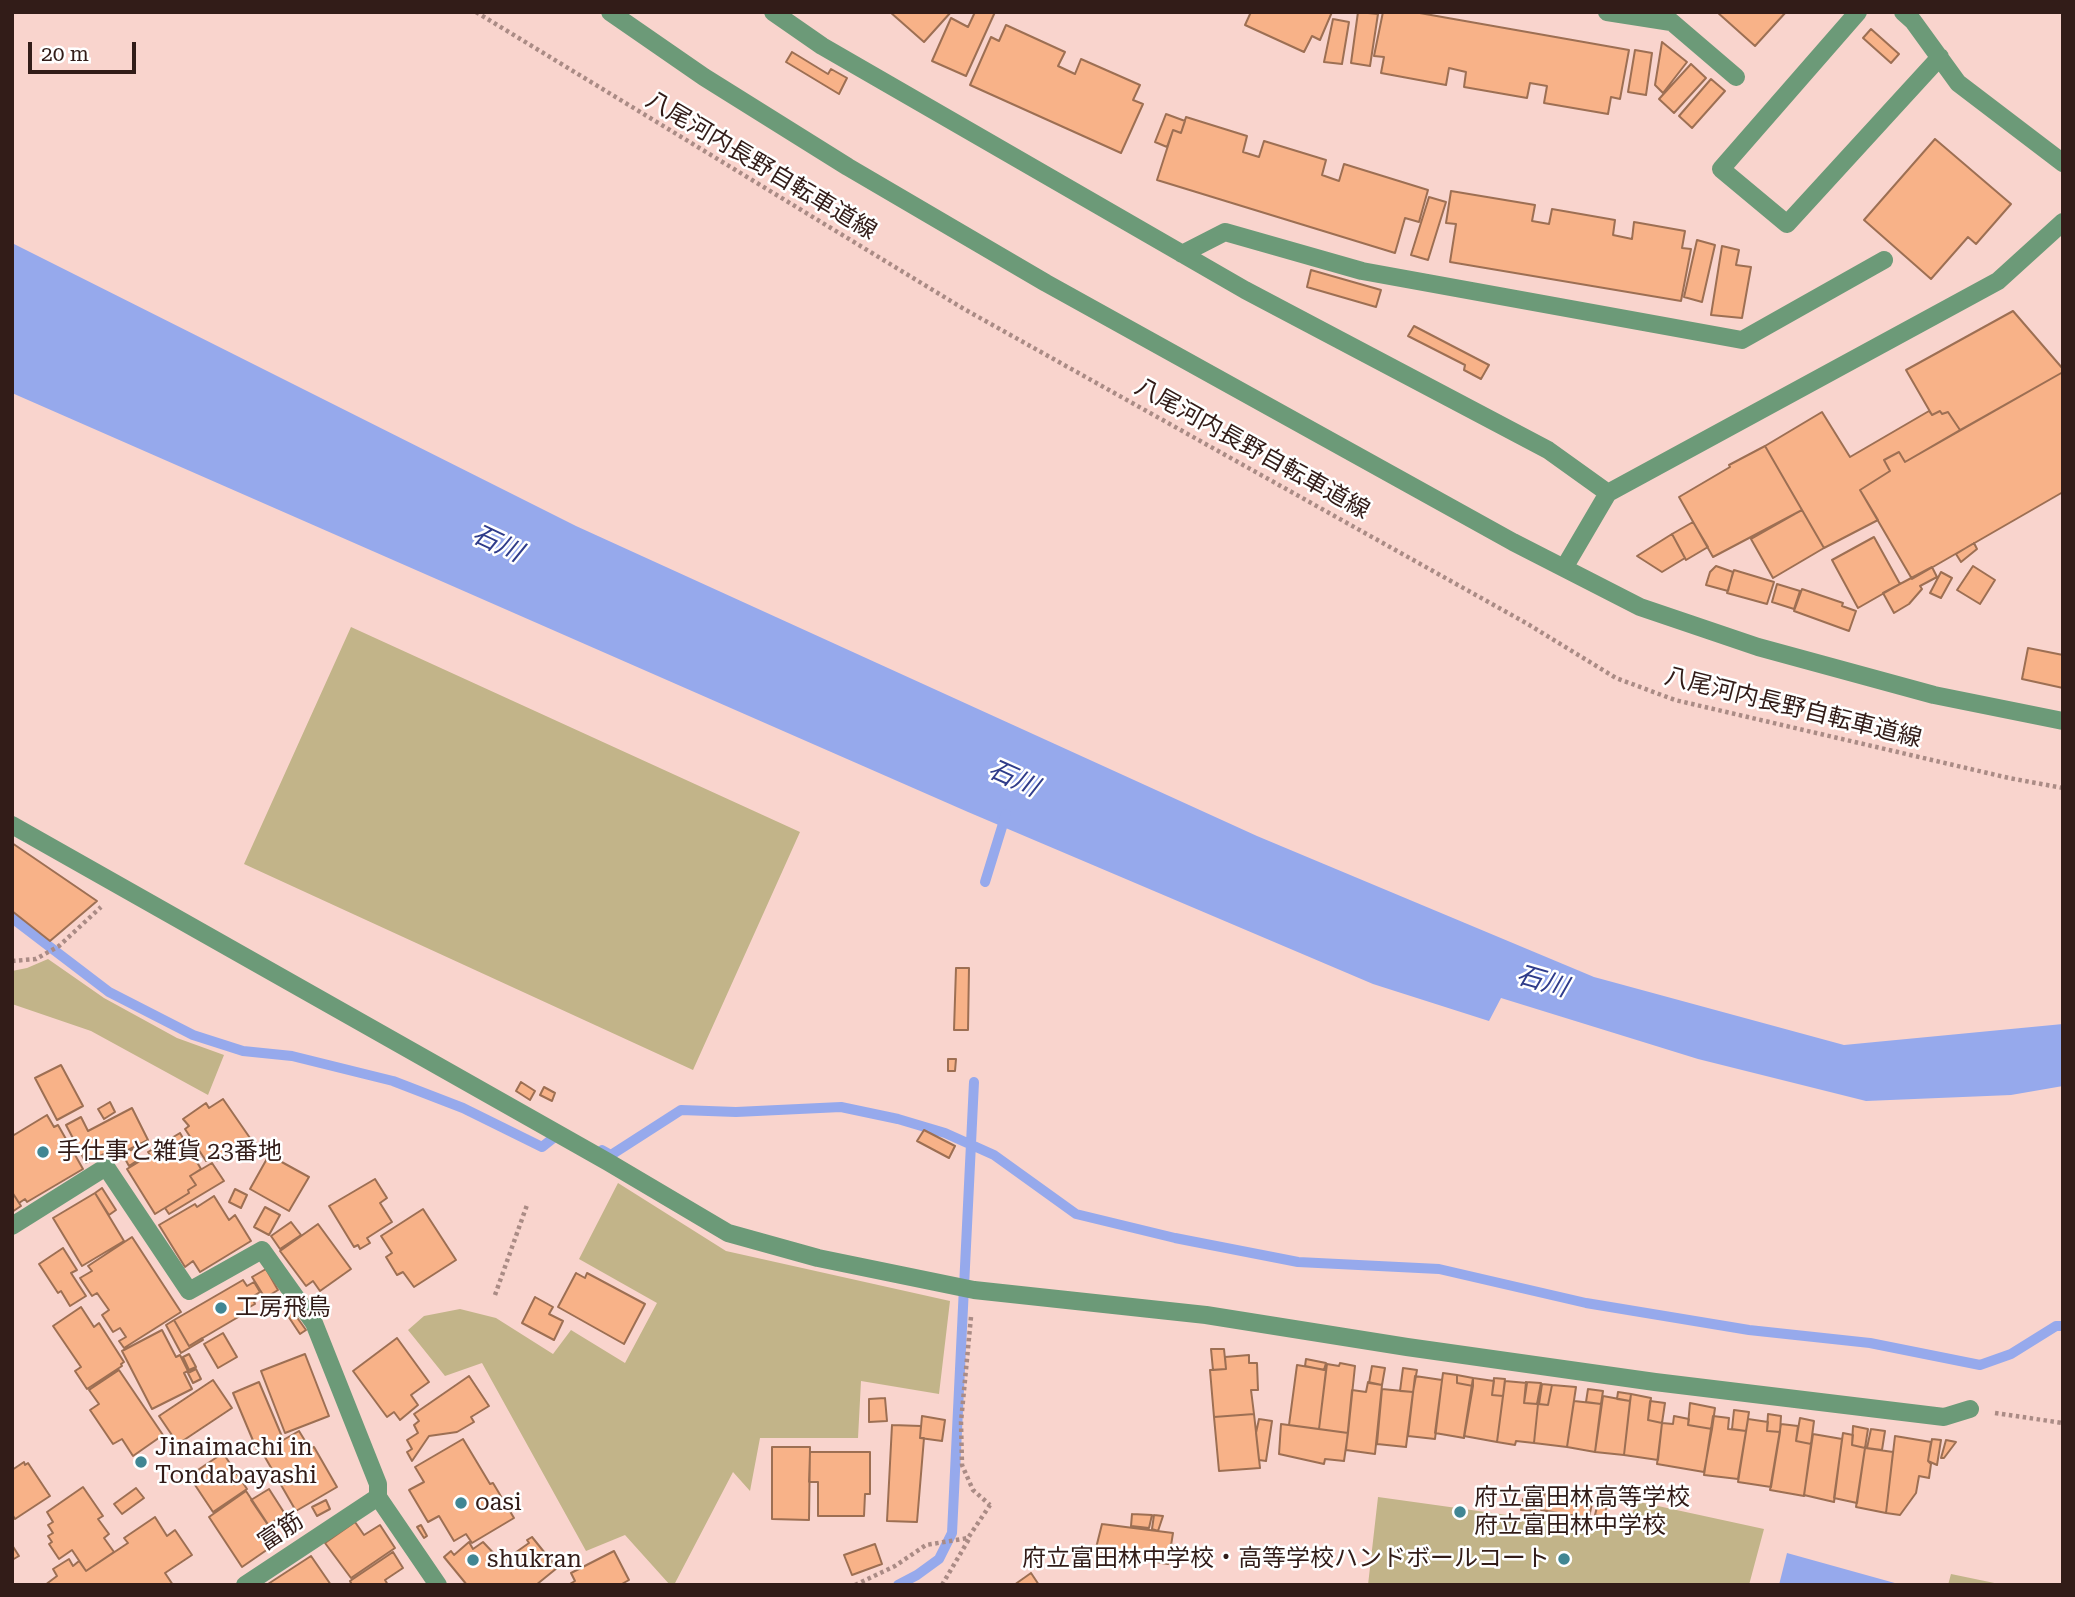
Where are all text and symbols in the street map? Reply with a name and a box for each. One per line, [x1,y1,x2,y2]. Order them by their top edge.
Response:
scale bar [32,28,140,72]
text: 20 m [41,42,89,66]
street label: 八尾河内長野自転車道線 [640,86,882,246]
street label: 八尾河内長野自転車道線 [1130,372,1374,526]
water label: 石川 [467,519,527,569]
street label: 八尾河内長野自転車道線 [1661,662,1925,754]
water label: 石川 [983,754,1043,804]
water label: 石川 [1513,960,1571,1004]
place label: 手仕事と雑貨 23番地 [57,1138,282,1166]
marker: 手仕事と雑貨 23番地 [35,1144,51,1160]
place label: 工房飛鳥 [235,1294,331,1322]
marker: 工房飛鳥 [213,1300,229,1316]
place label: Jinaimachi in Tondabayashi [155,1434,317,1490]
marker: Jinaimachi in Tondabayashi [133,1454,149,1470]
place label: 府立富田林高等学校 府立富田林中学校 [1474,1484,1690,1540]
place label: oasi [475,1489,522,1517]
marker: oasi [453,1495,469,1511]
marker: 府立富田林高等学校 府立富田林中学校 [1452,1504,1468,1520]
street label: 富筋 [253,1507,309,1557]
place label: 府立富田林中学校・高等学校ハンドボールコート [1022,1545,1550,1573]
place label: shukran [487,1546,582,1574]
marker: 府立富田林中学校・高等学校ハンドボールコート [1556,1551,1572,1567]
marker: shukran [465,1552,481,1568]

